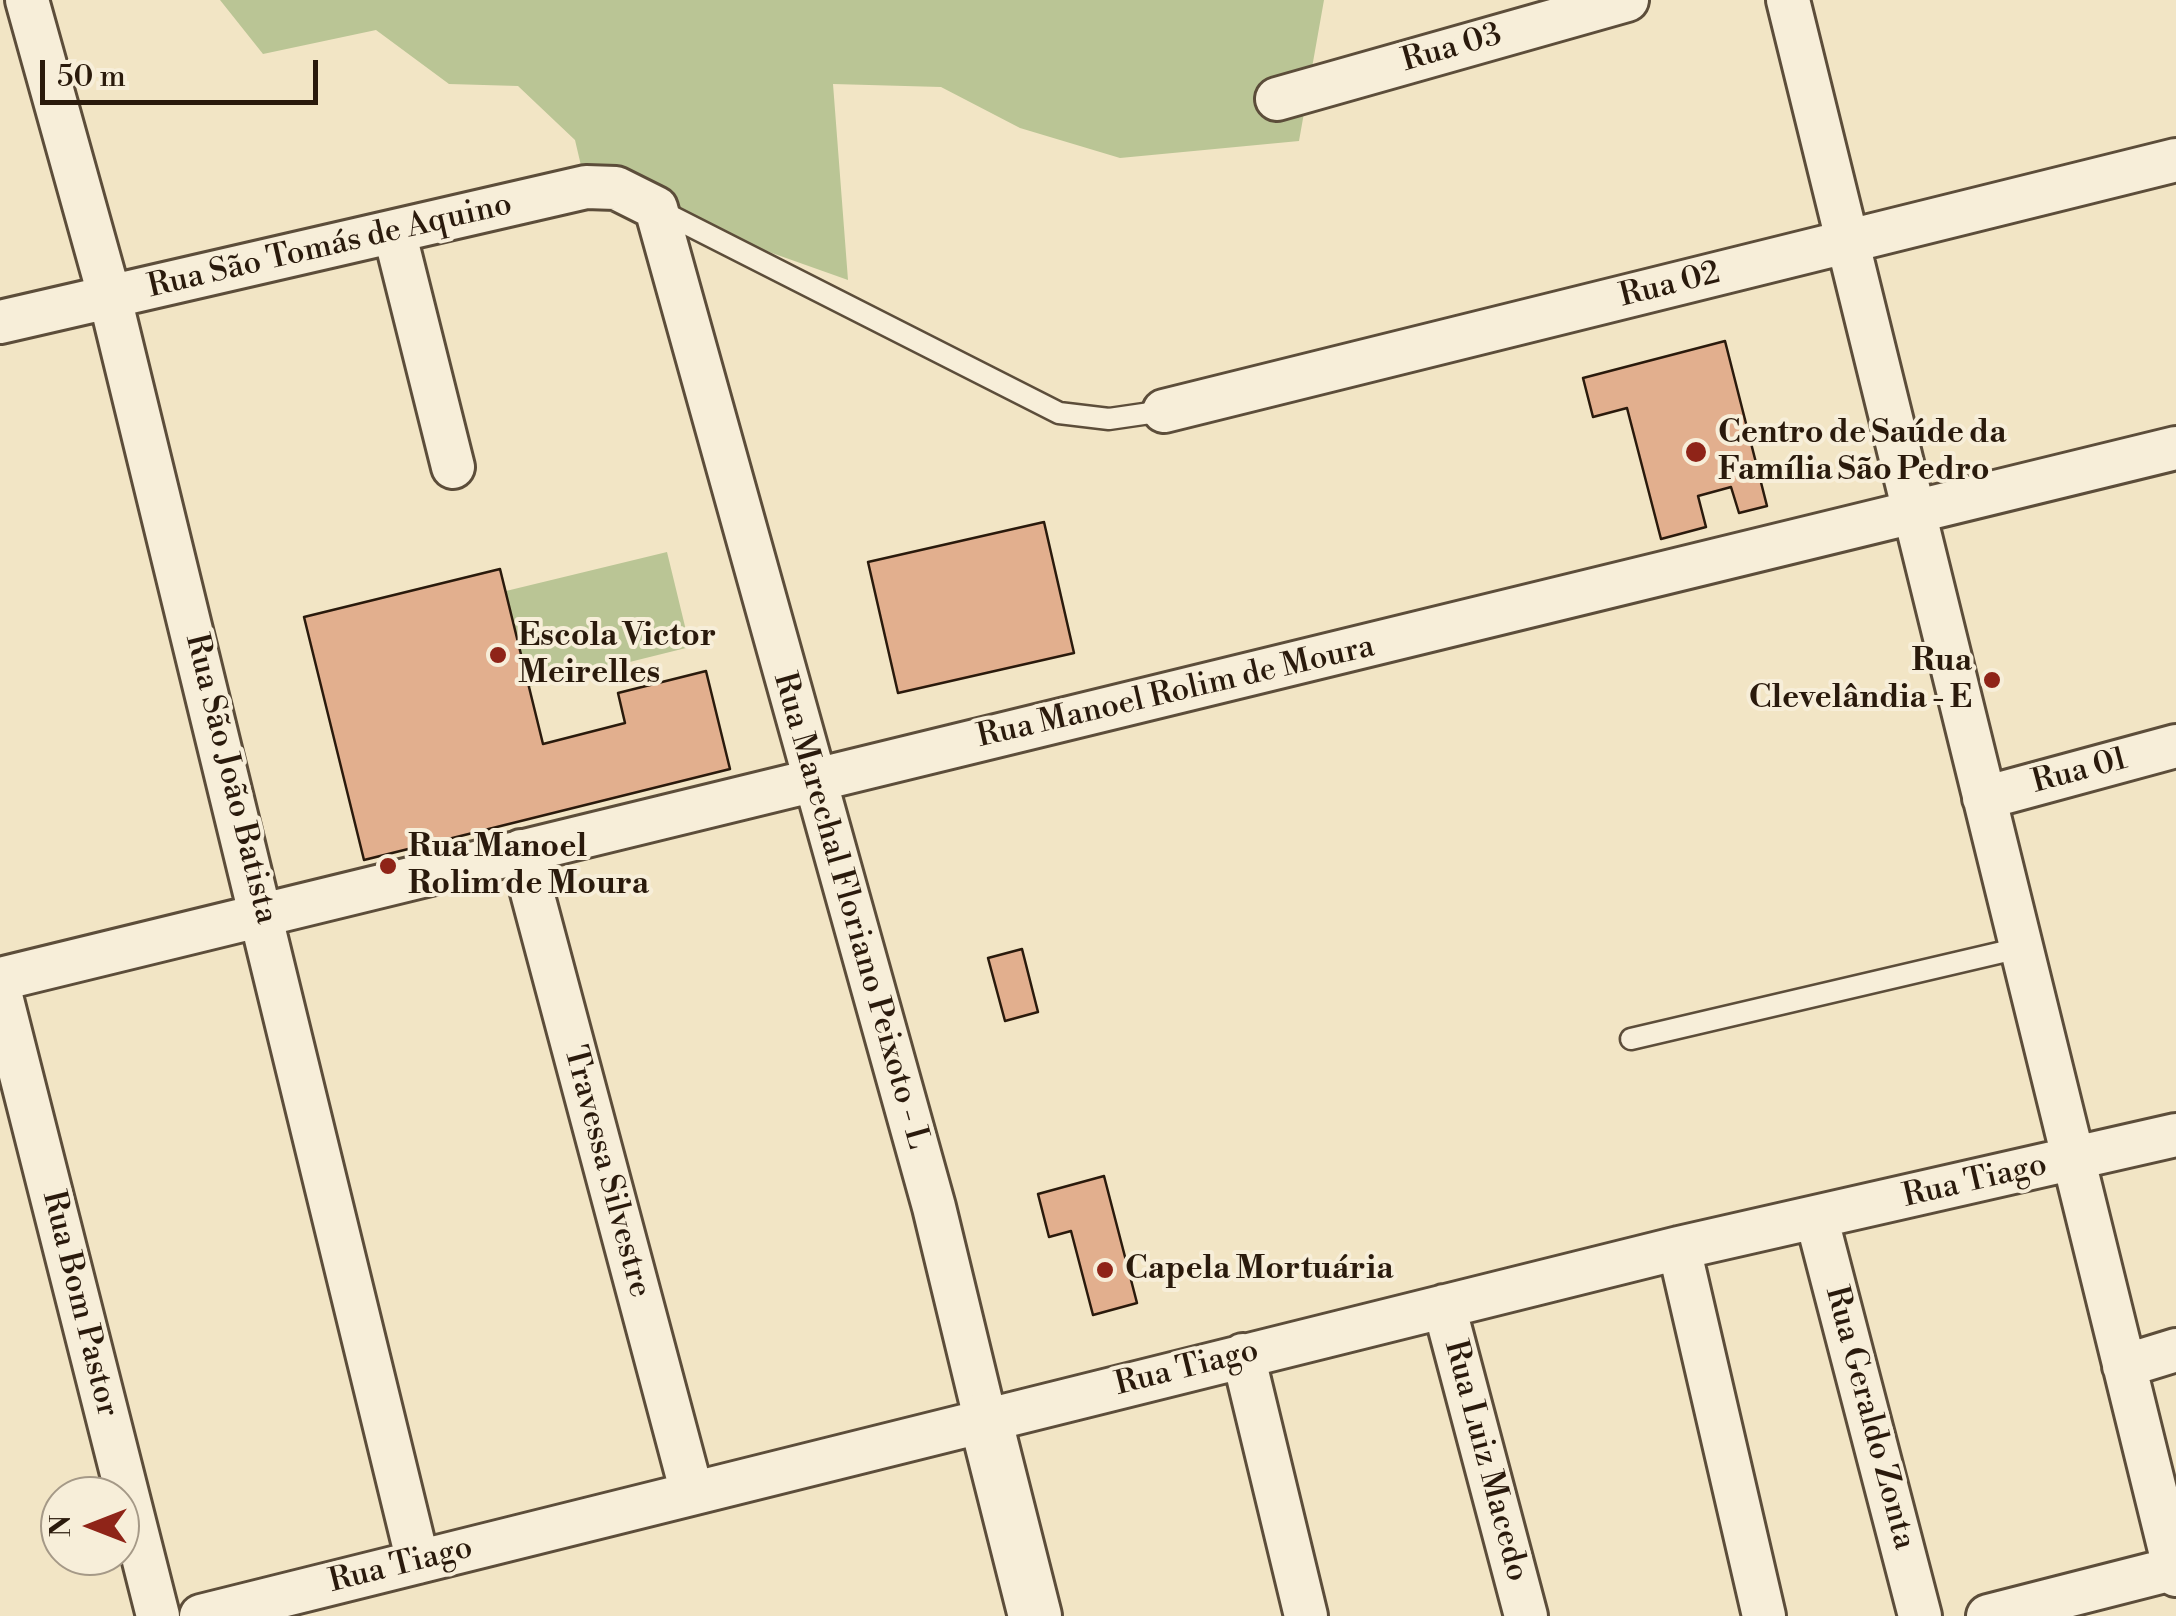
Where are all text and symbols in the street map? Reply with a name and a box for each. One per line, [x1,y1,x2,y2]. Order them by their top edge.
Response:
street label: Rua 03 [1398,16,1506,82]
scale bar [45,40,322,102]
text: 50 m [57,58,126,96]
street label: Rua São Tomás de Aquino [144,186,516,308]
street label: Rua 02 [1616,255,1724,317]
place label: Centro de Saúde da Família São Pedro [1718,415,2006,490]
marker: Centro de Saúde da Família São Pedro [1683,439,1709,465]
place label: Escola Victor Meirelles [518,618,716,693]
street label: Rua Manoel Rolim de Moura [974,629,1378,757]
street label: Rua São João Batista [175,630,285,928]
place label: Rua Clevelândia - E [1749,643,1972,718]
marker: Escola Victor Meirelles [487,644,509,666]
street label: Rua Marechal Floriano Peixoto - L [764,668,936,1154]
marker: Rua Clevelândia - E [1981,669,2003,691]
street label: Rua 01 [2028,741,2132,803]
place label: Rua Manoel Rolim de Moura [408,829,649,904]
marker: Rua Manoel Rolim de Moura [377,855,399,877]
street label: Travessa Silvestre [554,1042,658,1302]
street label: Rua Tiago [1899,1147,2051,1217]
street label: Rua Bom Pastor [32,1187,126,1421]
place label: Capela Mortuária [1125,1251,1393,1289]
marker: Capela Mortuária [1094,1259,1116,1281]
street label: Rua Geraldo Zonta [1815,1282,1923,1554]
street label: Rua Tiago [1111,1333,1263,1405]
street label: Rua Luiz Macedo [1434,1336,1536,1586]
north arrow [40,1476,140,1576]
text: N [44,1515,79,1537]
street label: Rua Tiago [325,1530,477,1602]

